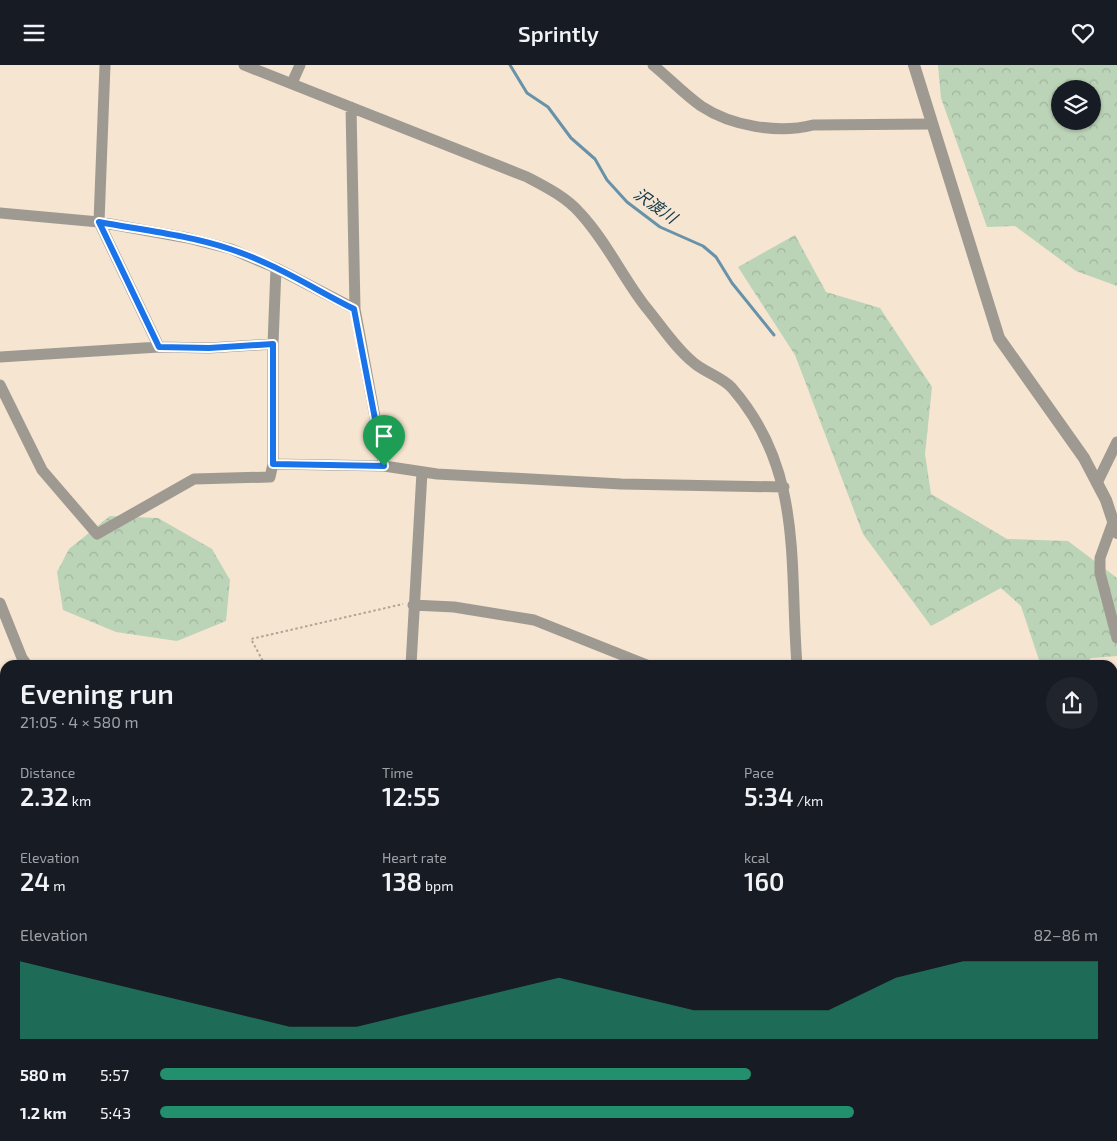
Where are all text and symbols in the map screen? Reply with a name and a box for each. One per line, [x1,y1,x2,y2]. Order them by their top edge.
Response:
icon: menu [20,19,48,47]
icon: heart [1069,19,1097,47]
text: Sprintly [518,20,599,46]
map controls [1051,80,1101,130]
button: layers [1051,80,1101,130]
water label: 沢渡川 [631,183,683,228]
pin [363,415,405,466]
icon: arrive [370,422,398,450]
text: Evening run [20,676,174,710]
button: share [1046,677,1098,729]
text: 21:05 · 4 × 580 m [20,712,139,731]
text: Distance [20,764,75,781]
text: Time [382,764,413,781]
text: Pace [744,764,774,781]
text: 2.32 [20,781,69,811]
text: 12:55 [382,781,440,811]
text: 5:34 [744,781,794,811]
text: km [69,792,91,809]
text: /km [794,792,823,809]
text: Elevation [20,849,79,866]
text: Heart rate [382,849,447,866]
text: kcal [744,849,770,866]
text: 24 [20,866,50,896]
text: 138 [382,866,422,896]
text: 160 [744,866,784,896]
text: m [50,877,65,894]
text: bpm [422,877,453,894]
text: Elevation [20,925,88,944]
text: 82–86 m [1033,925,1098,944]
text: 580 m [20,1065,66,1084]
text: 5:57 [100,1065,129,1084]
text: 1.2 km [20,1103,67,1122]
text: 5:43 [100,1103,131,1122]

